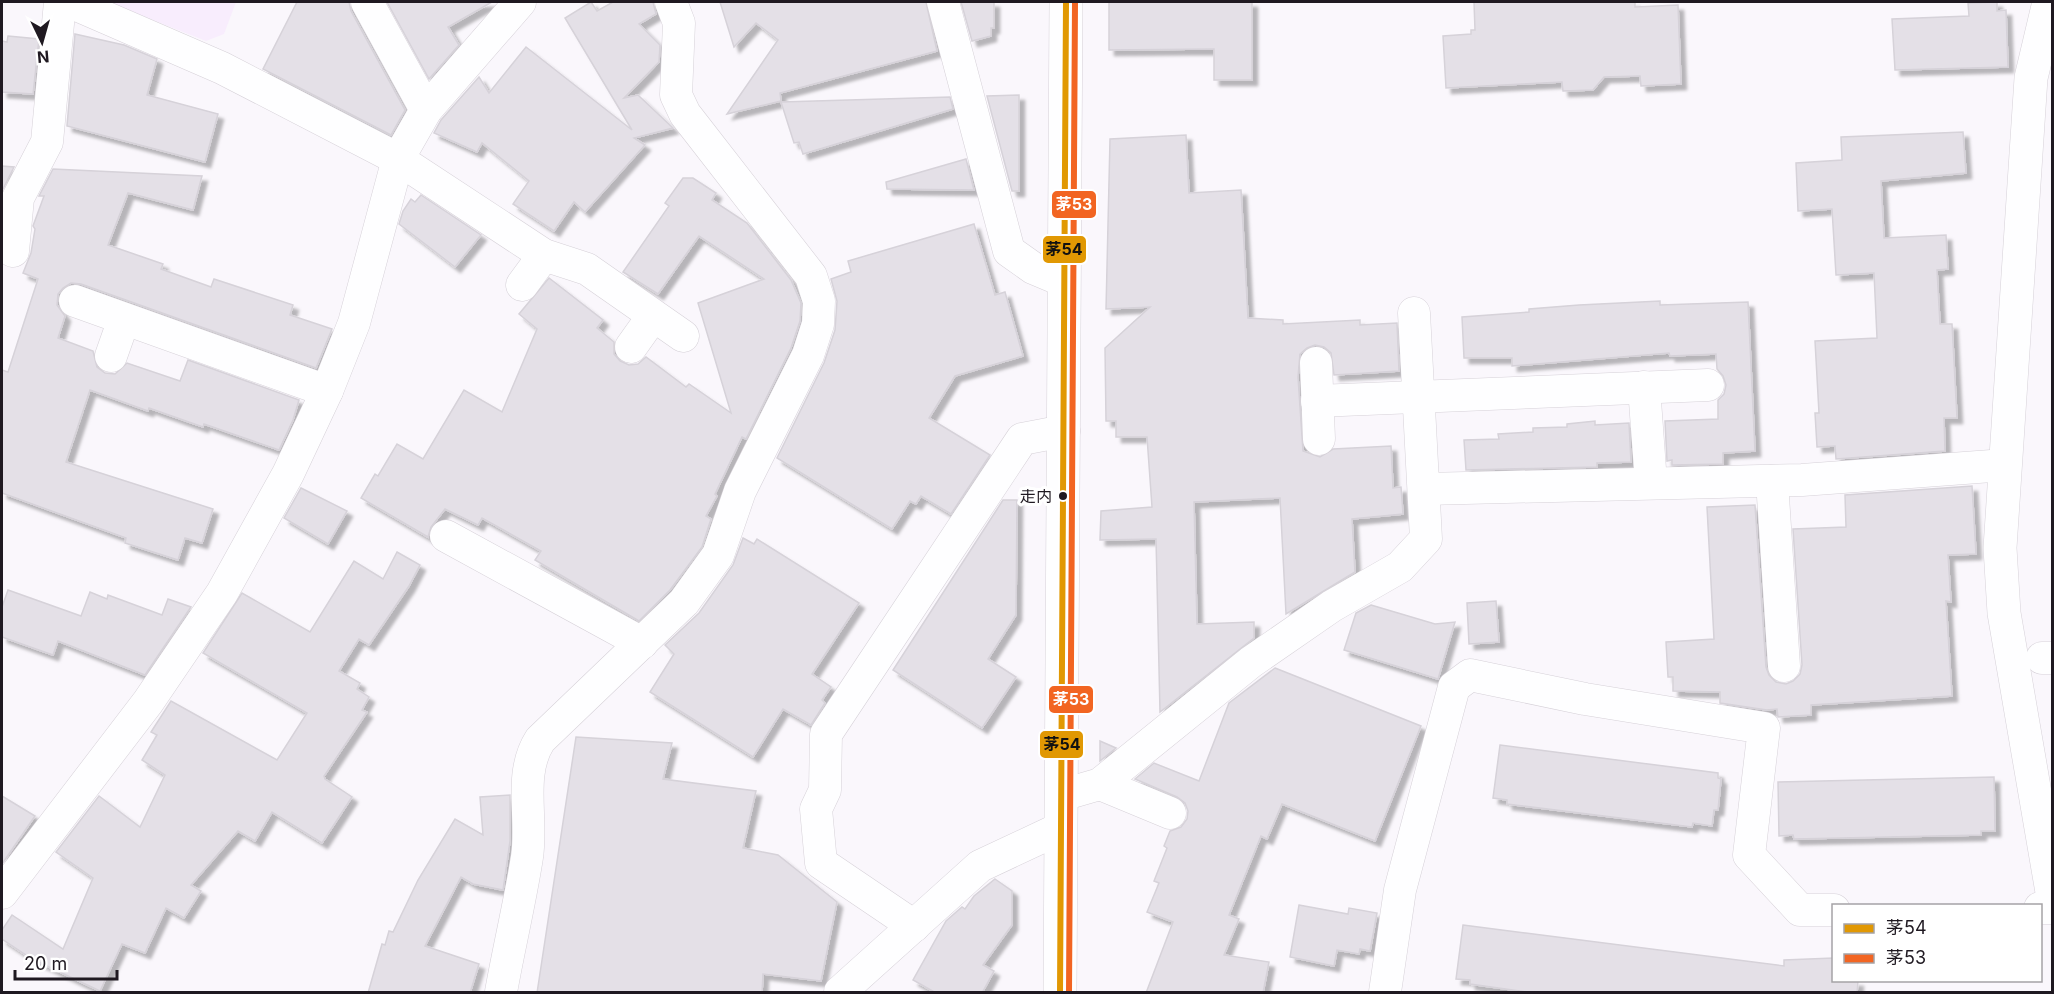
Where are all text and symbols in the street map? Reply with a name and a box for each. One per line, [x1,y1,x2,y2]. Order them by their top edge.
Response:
north arrow [12,12,72,72]
text: N [36,46,50,67]
line badge: 茅53 [1051,190,1097,219]
text: 茅53 [1056,194,1092,214]
line badge: 茅54 [1042,235,1087,264]
text: 茅54 [1045,239,1083,259]
place label: 走内 [1020,486,1052,506]
marker: 走内 [1057,490,1069,502]
line badge: 茅53 [1048,685,1094,714]
text: 茅53 [1053,689,1089,709]
line badge: 茅54 [1039,730,1084,759]
text: 茅54 [1043,734,1081,754]
legend [1832,904,2042,982]
text: 茅54 [1886,917,1927,938]
scale bar [15,943,117,981]
text: 茅53 [1886,947,1926,968]
text: 20 m [24,953,67,974]

